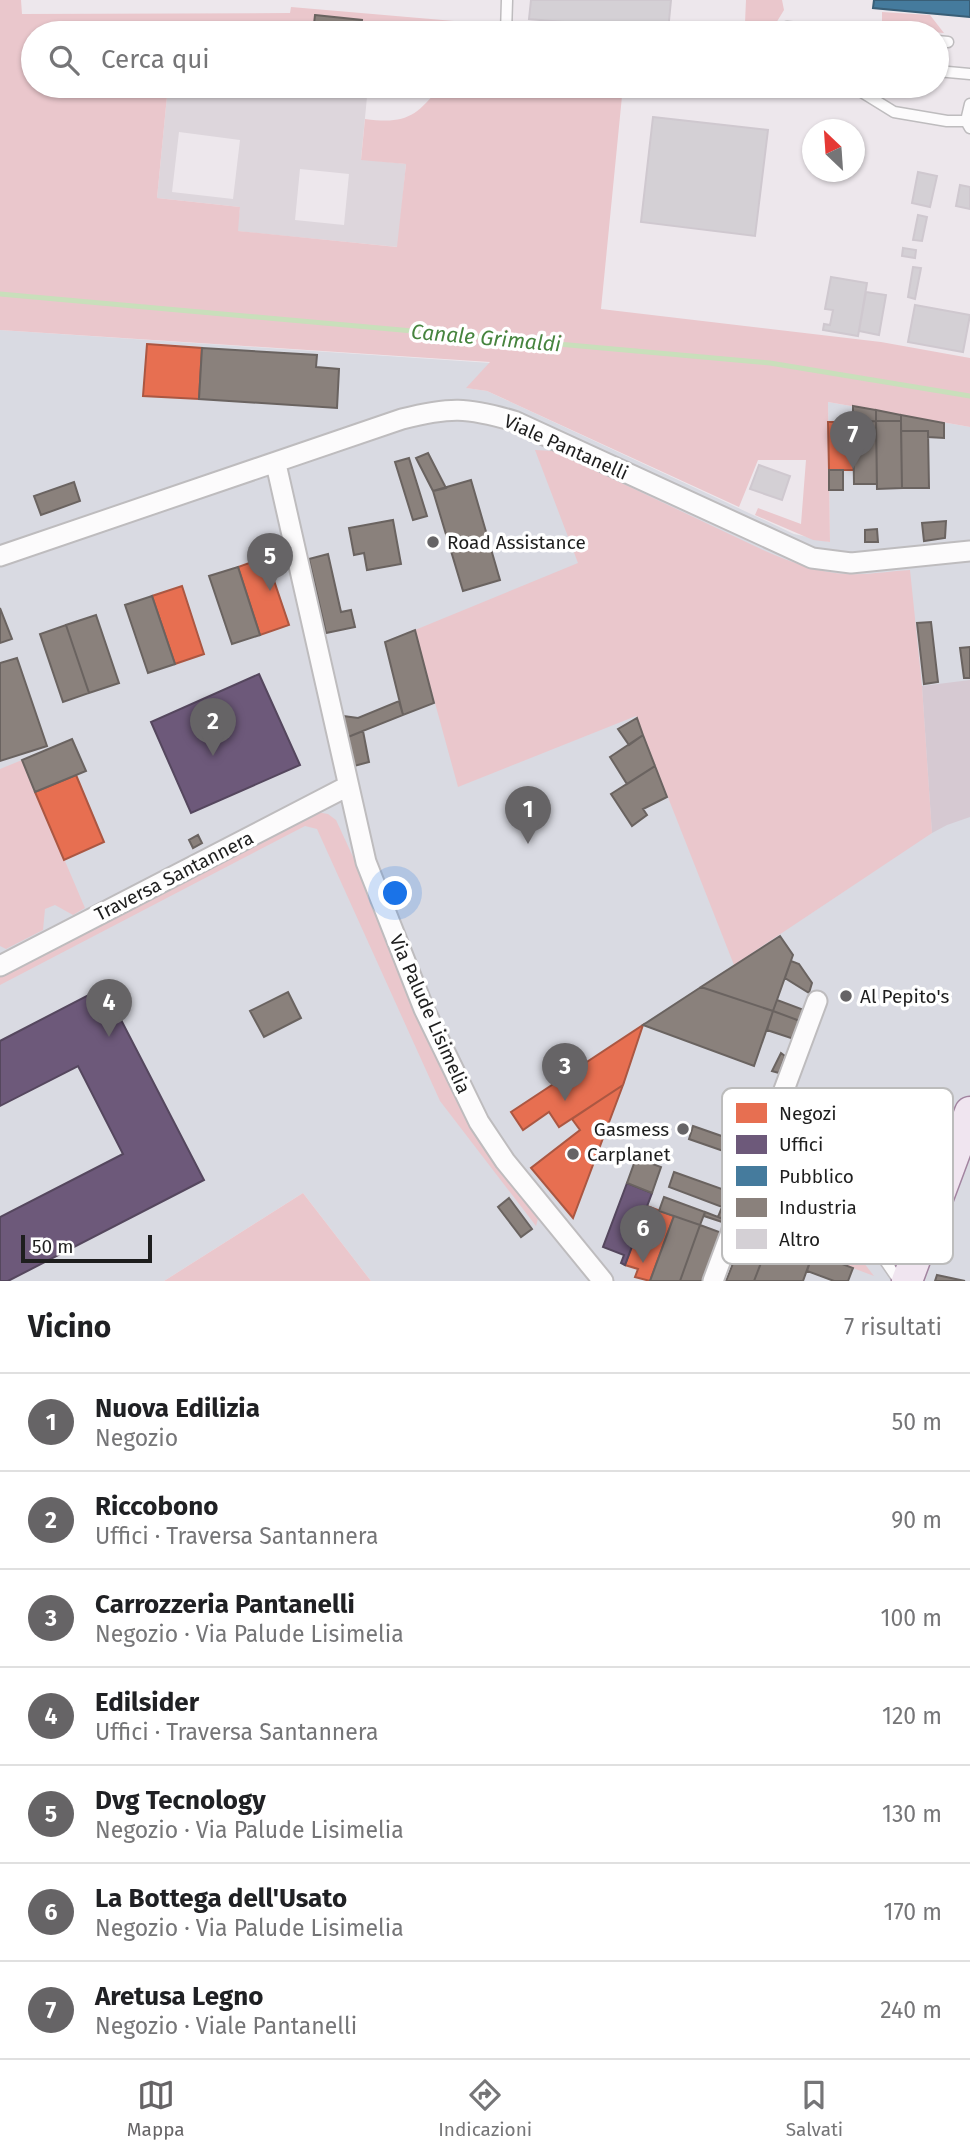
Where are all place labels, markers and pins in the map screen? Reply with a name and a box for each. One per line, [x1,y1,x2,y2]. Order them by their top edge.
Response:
pin: 7 [830,411,876,469]
place label: Road Assistance [447,531,586,554]
pin: 5 [247,533,293,591]
marker: Road Assistance [425,534,441,550]
pin: 2 [190,698,236,756]
pin: 1 [505,786,551,844]
pin: 4 [86,979,132,1037]
place label: Al Pepito's [860,985,949,1008]
marker: Al Pepito's [838,988,854,1004]
pin: 3 [542,1043,588,1101]
place label: Gasmess [594,1118,669,1141]
marker: Gasmess [675,1121,691,1137]
place label: Carplanet [587,1143,671,1166]
marker: Carplanet [565,1146,581,1162]
pin: 6 [620,1205,666,1263]

